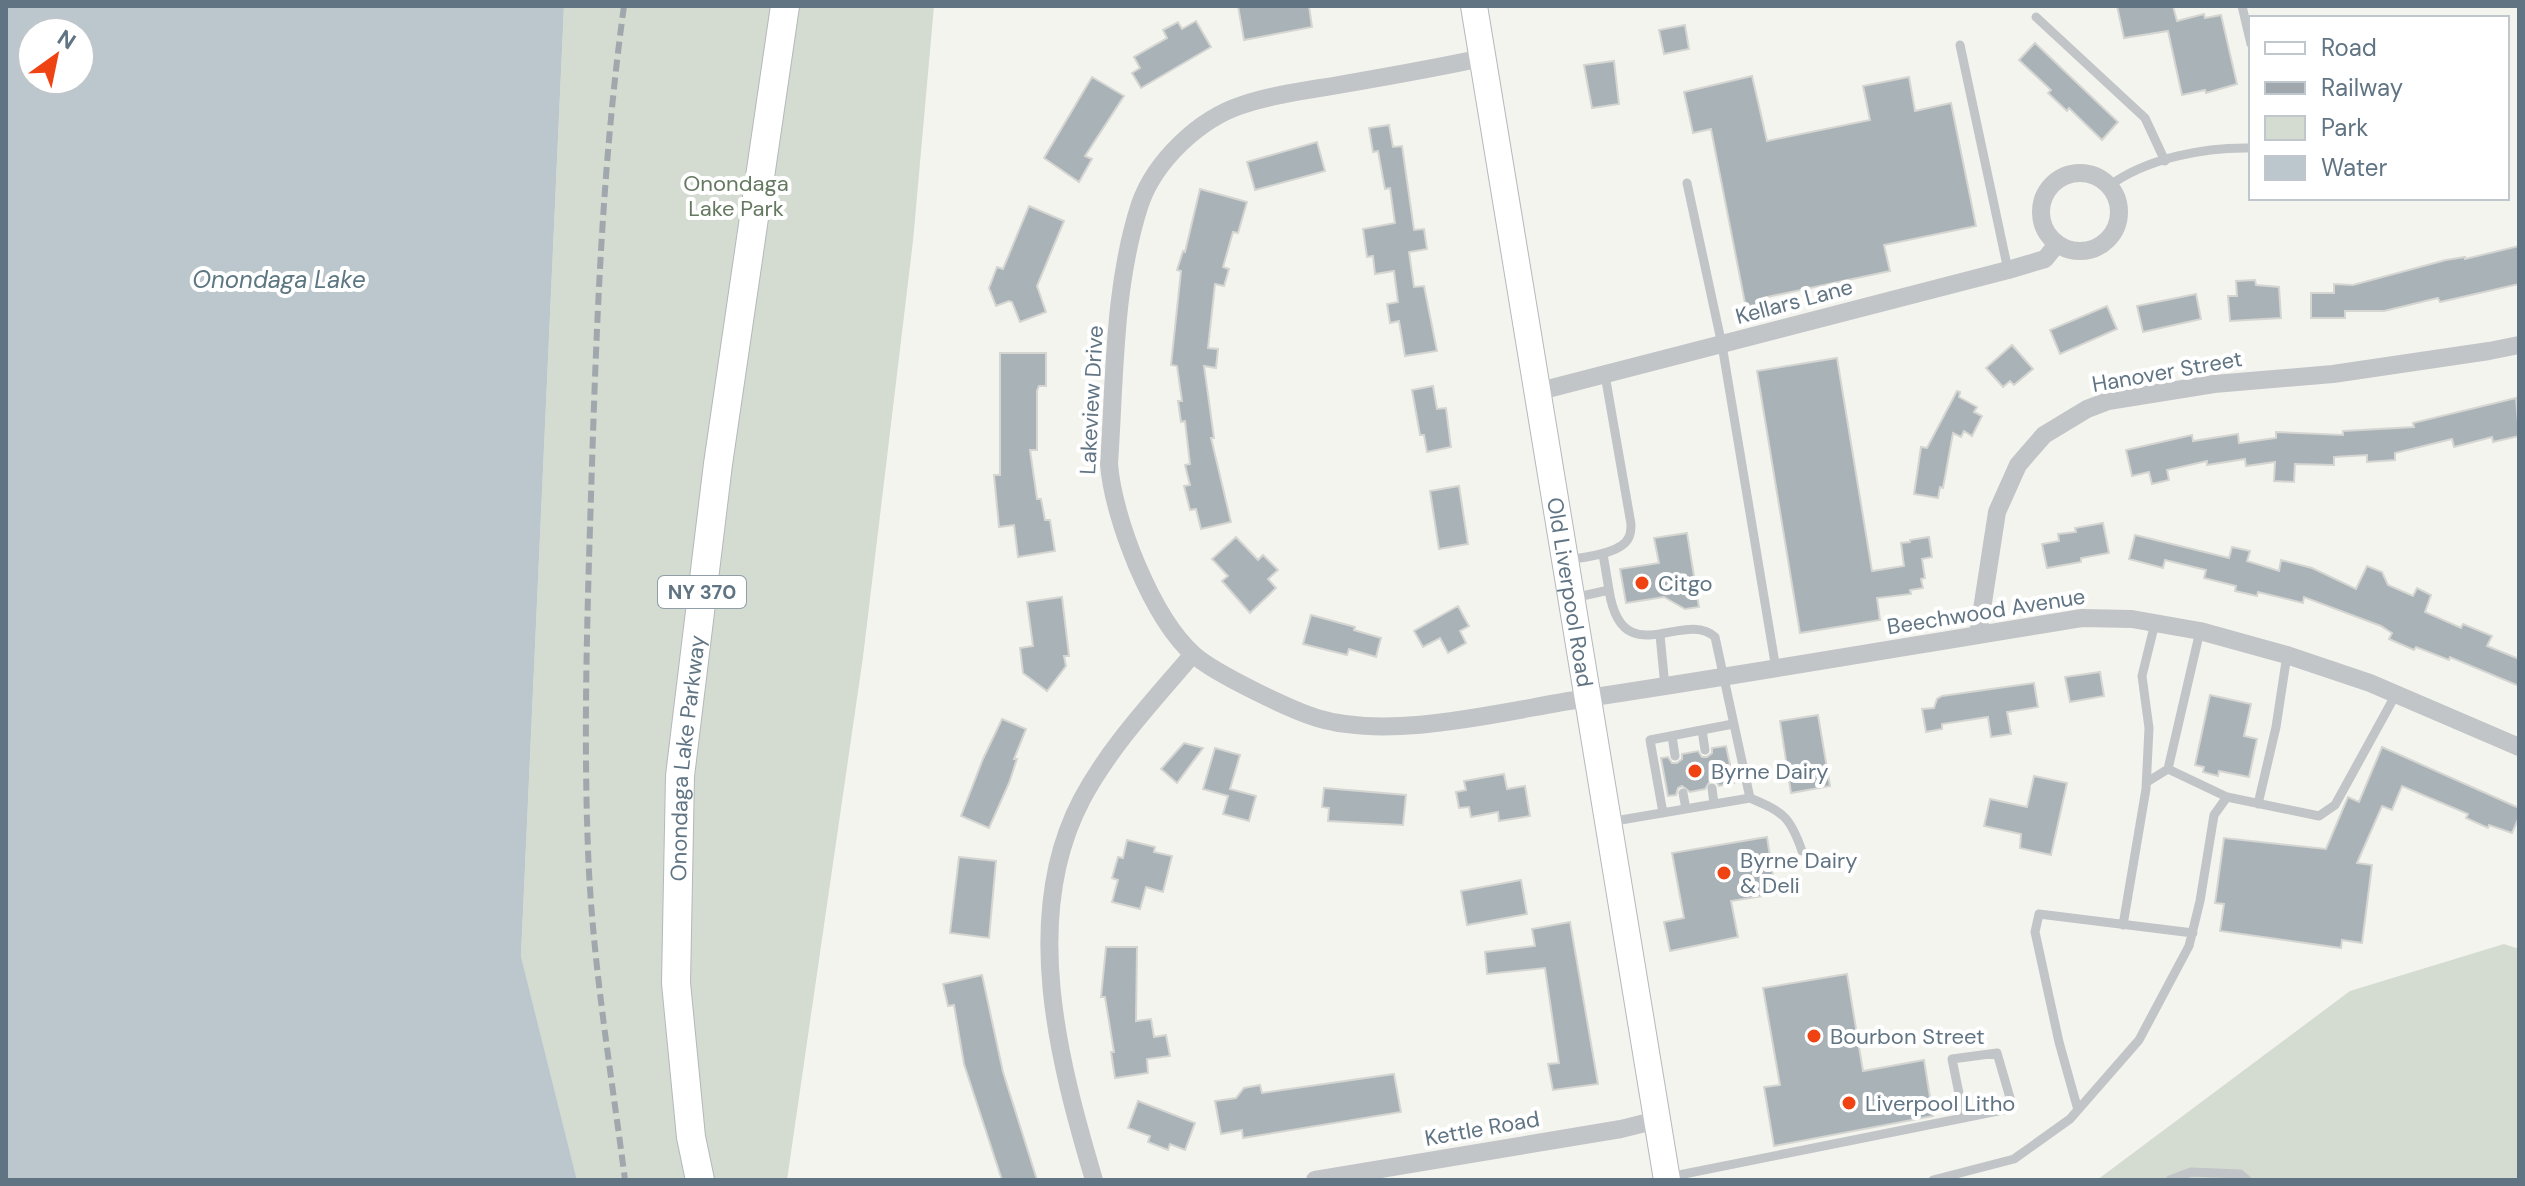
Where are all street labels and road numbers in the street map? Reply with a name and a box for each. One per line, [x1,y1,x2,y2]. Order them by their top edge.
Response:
street label: Kellars Lane [1732,272,1856,331]
street label: Lakeview Drive [1073,325,1110,475]
street label: Hanover Street [2090,344,2244,399]
street label: Old Liverpool Road [1540,495,1600,689]
road number: NY 370 [658,576,746,608]
street label: Beechwood Avenue [1885,582,2087,641]
street label: Onondaga Lake Parkway [664,633,712,882]
street label: Kettle Road [1422,1104,1542,1153]

